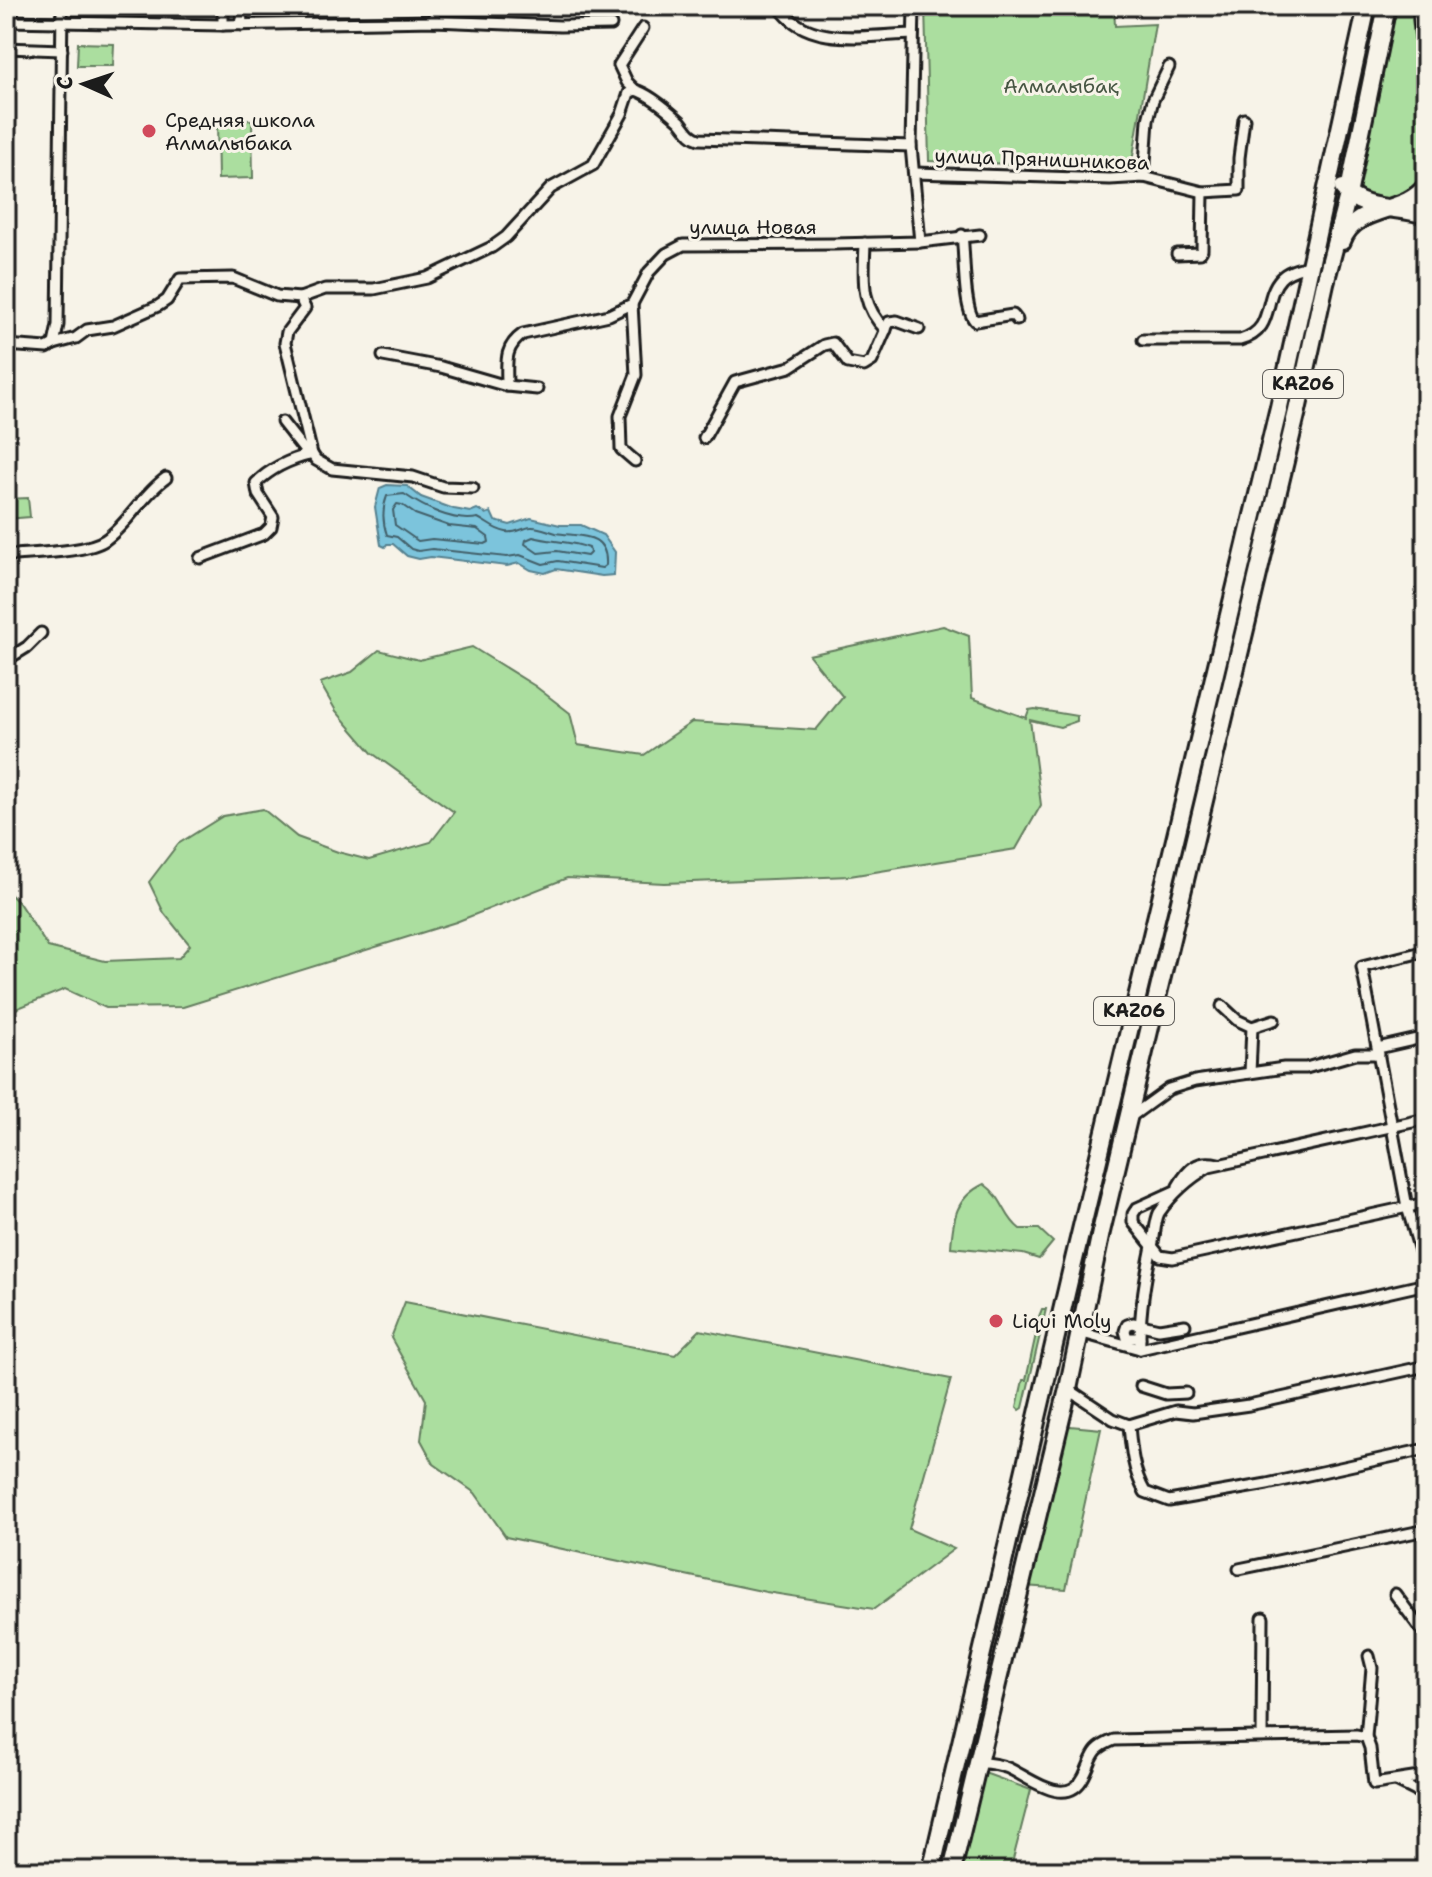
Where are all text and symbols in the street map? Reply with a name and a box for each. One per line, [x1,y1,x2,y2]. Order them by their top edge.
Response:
north arrow [44,44,124,124]
park label: Алмалыбақ [1003,73,1119,99]
text: С [50,75,79,90]
place label: Средняя школа Алмалыбака [165,107,316,156]
marker: Средняя школа Алмалыбака [140,122,158,140]
street label: улица Прянишникова [934,142,1150,176]
street label: улица Новая [689,214,817,240]
road number: KАZ06 [1263,370,1343,398]
road number: KАZ06 [1094,997,1174,1025]
place label: Liqui Moly [1012,1308,1112,1334]
marker: Liqui Moly [987,1312,1005,1330]

